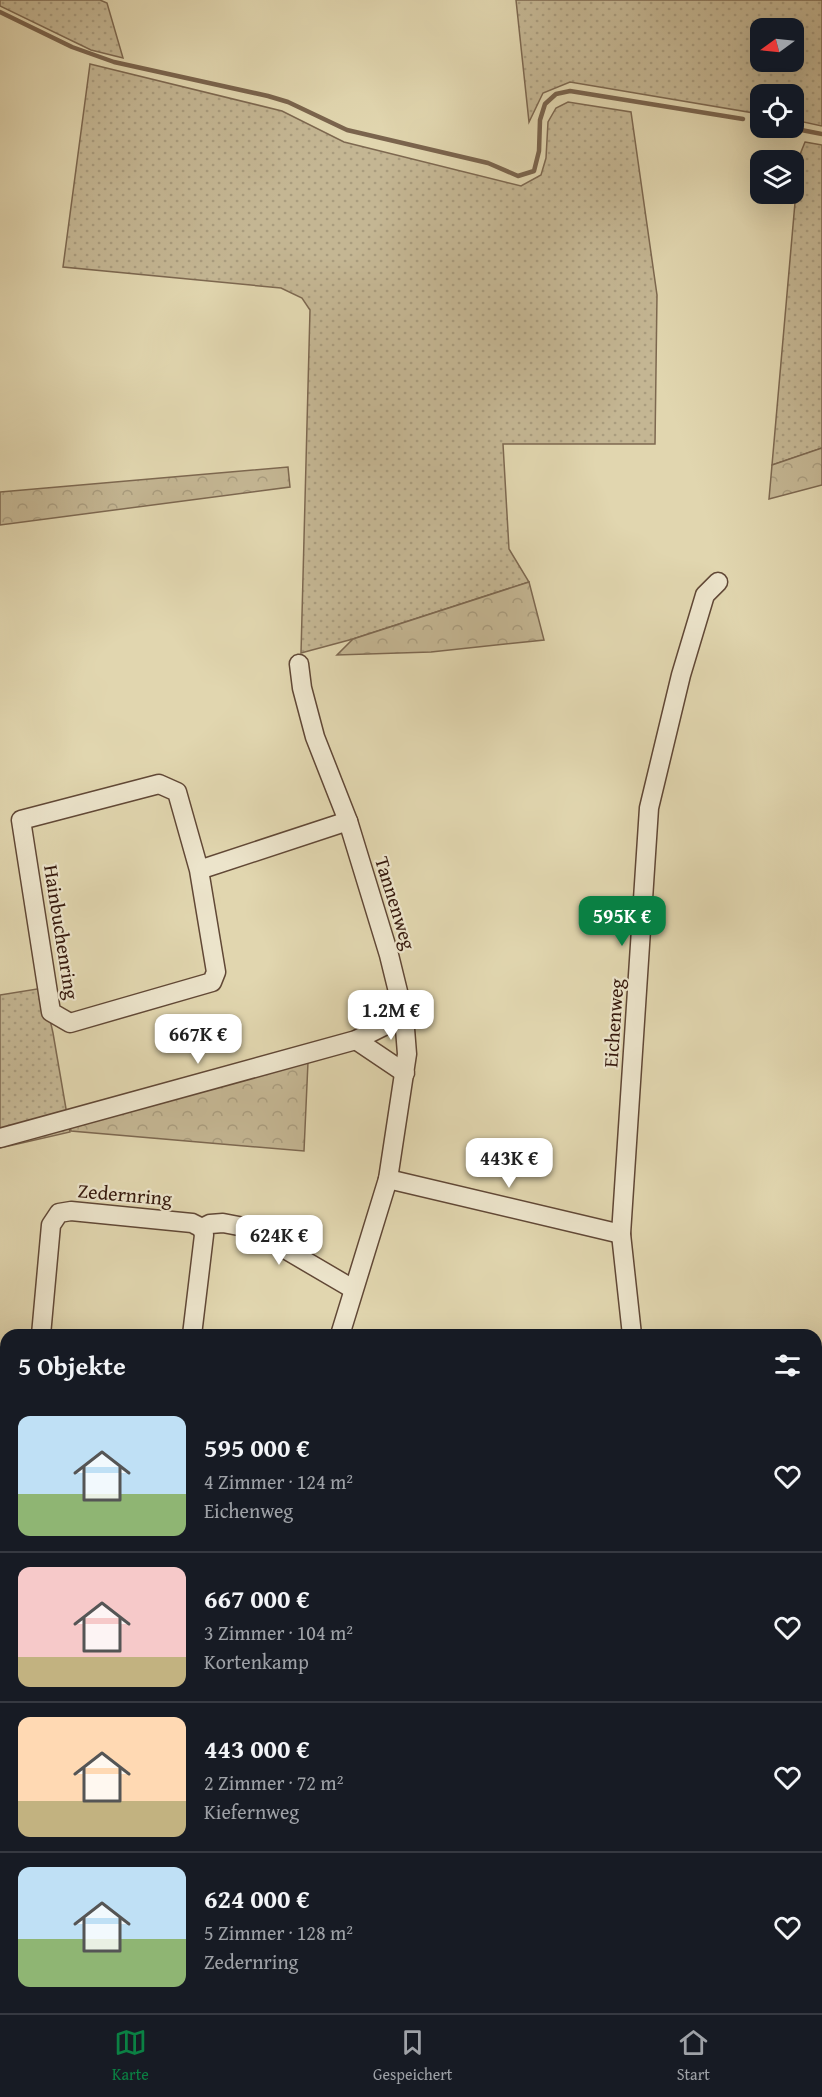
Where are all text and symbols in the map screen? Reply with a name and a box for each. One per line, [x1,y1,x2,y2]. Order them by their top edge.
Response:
north arrow [750,18,804,72]
map controls [750,18,804,204]
button: locate [750,84,804,138]
button: layers [750,150,804,204]
street label: Tannenweg [368,853,424,953]
street label: Hainbuchenring [37,862,87,1002]
pin: 595K € [573,896,671,947]
text: 595K € [593,901,651,930]
street label: Eichenweg [595,977,631,1069]
pin: 1.2M € [342,990,440,1041]
text: 1.2M € [362,995,420,1024]
pin: 667K € [149,1014,247,1065]
text: 667K € [169,1019,227,1048]
pin: 443K € [460,1138,558,1189]
text: 443K € [480,1143,538,1172]
street label: Zedernring [77,1175,173,1213]
pin: 624K € [230,1215,328,1266]
text: 624K € [250,1220,308,1249]
text: 5 Objekte [18,1346,126,1385]
icon: filters [771,1349,804,1382]
text: 595 000 € [204,1428,310,1467]
icon: home [66,1440,138,1512]
icon: heart [771,1460,804,1493]
text: 4 Zimmer · 124 m² [204,1467,353,1496]
text: Eichenweg [204,1496,293,1525]
text: 667 000 € [204,1579,310,1618]
icon: home [66,1591,138,1663]
icon: heart [771,1611,804,1644]
text: 3 Zimmer · 104 m² [204,1618,353,1647]
text: Kortenkamp [204,1647,309,1676]
text: 443 000 € [204,1729,310,1768]
icon: home [66,1741,138,1813]
icon: heart [771,1761,804,1794]
text: 2 Zimmer · 72 m² [204,1768,343,1797]
text: Kiefernweg [204,1797,299,1826]
text: 624 000 € [204,1879,310,1918]
icon: home [66,1891,138,1963]
icon: heart [771,1911,804,1944]
text: 5 Zimmer · 128 m² [204,1918,353,1947]
text: Zedernring [204,1947,299,1976]
tab: Karte [112,2026,149,2086]
tab: Gespeichert [373,2026,453,2086]
tab: Start [677,2026,710,2086]

